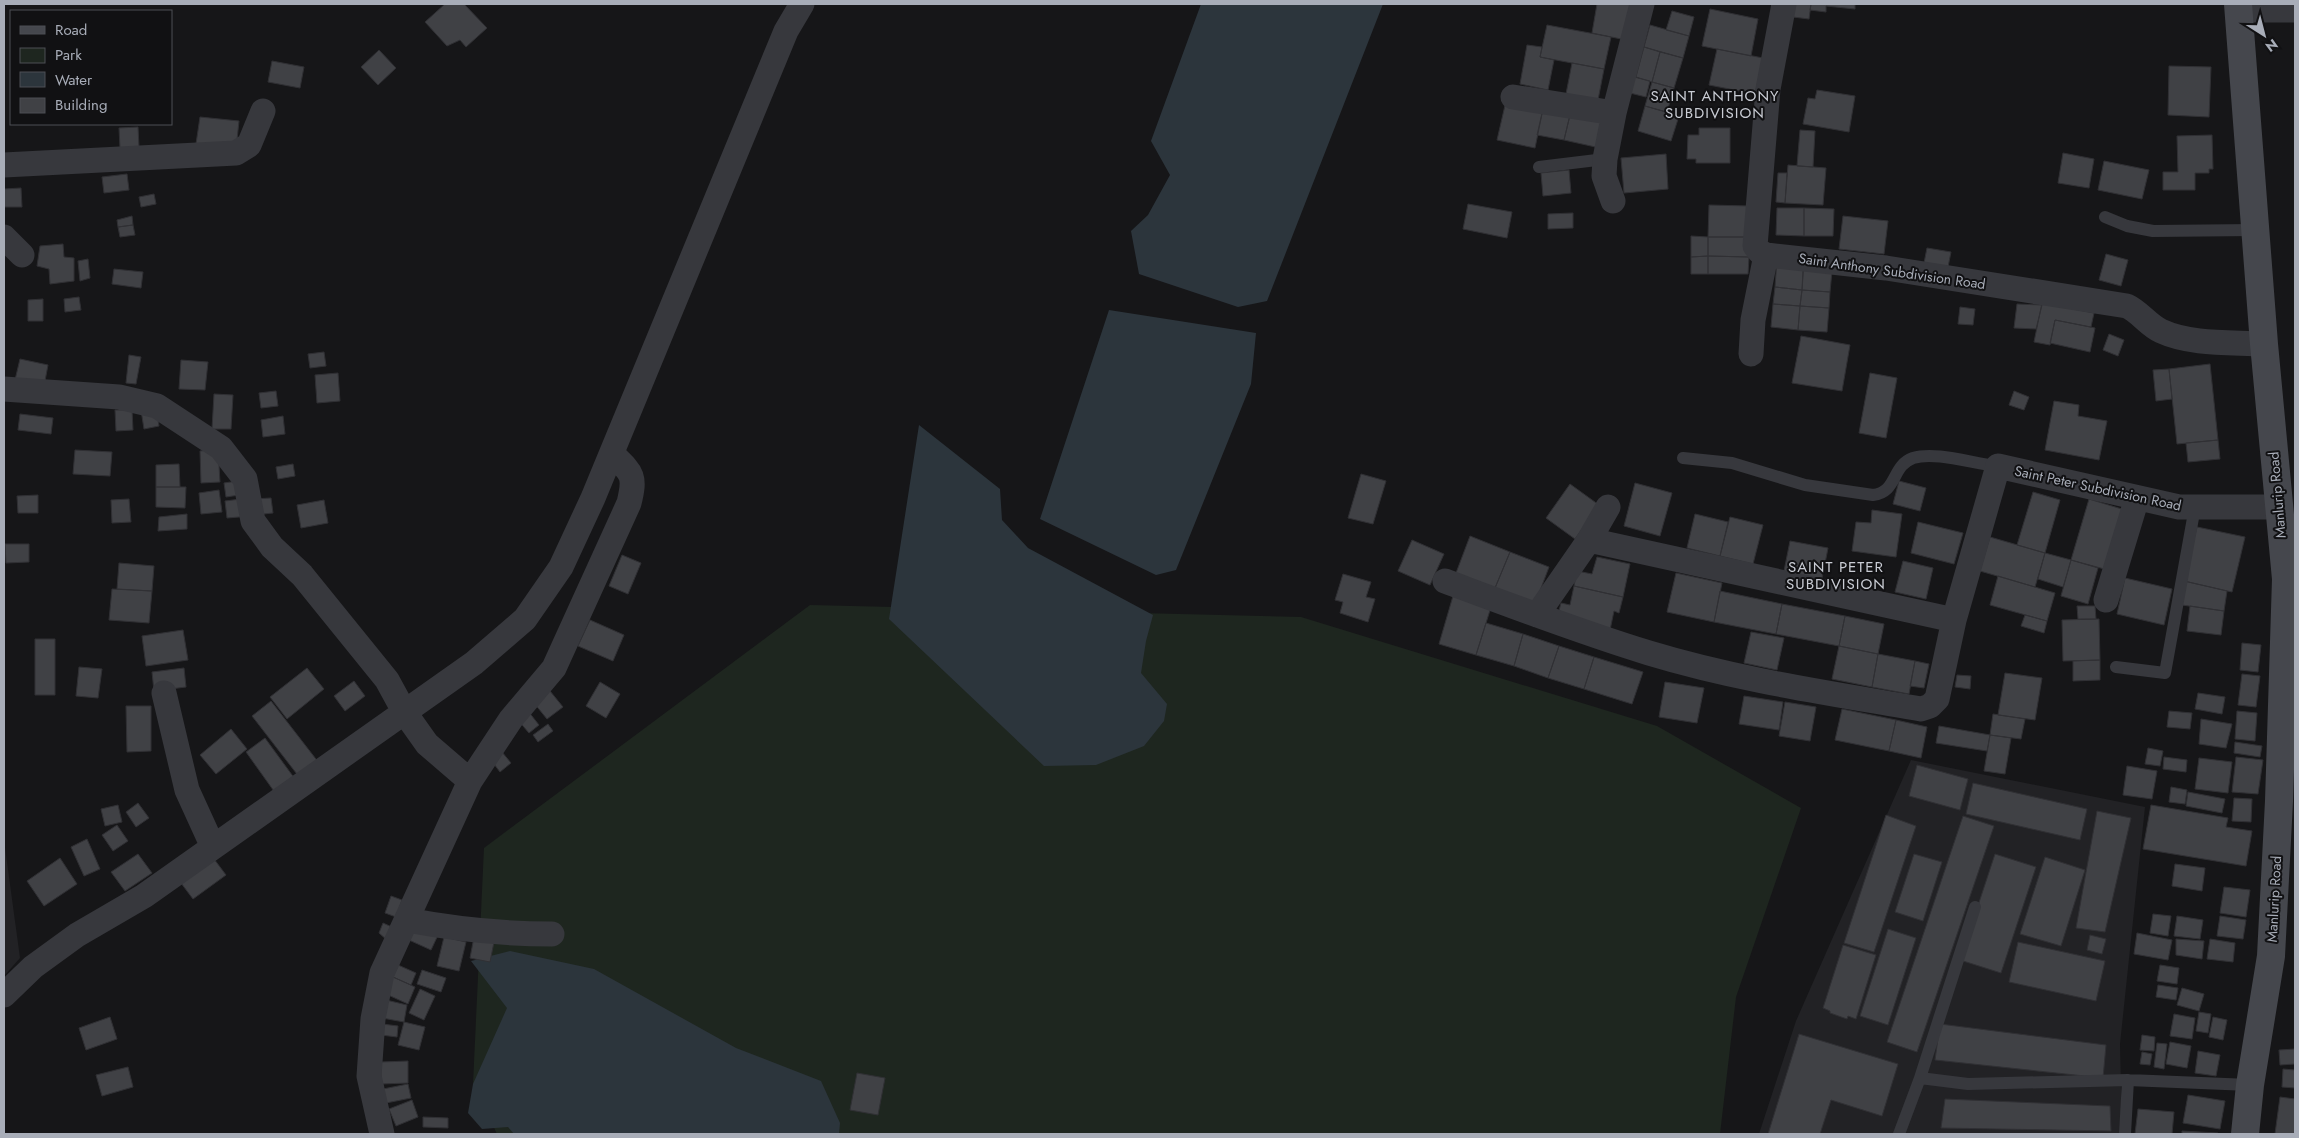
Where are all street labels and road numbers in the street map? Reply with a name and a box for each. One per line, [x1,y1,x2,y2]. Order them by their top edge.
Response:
street label: Saint Anthony Subdivision Road [1797,248,1987,294]
street label: Manlurip Road [2263,451,2291,539]
street label: Saint Peter Subdivision Road [2013,461,2183,515]
street label: Manlurip Road [2262,855,2286,943]

